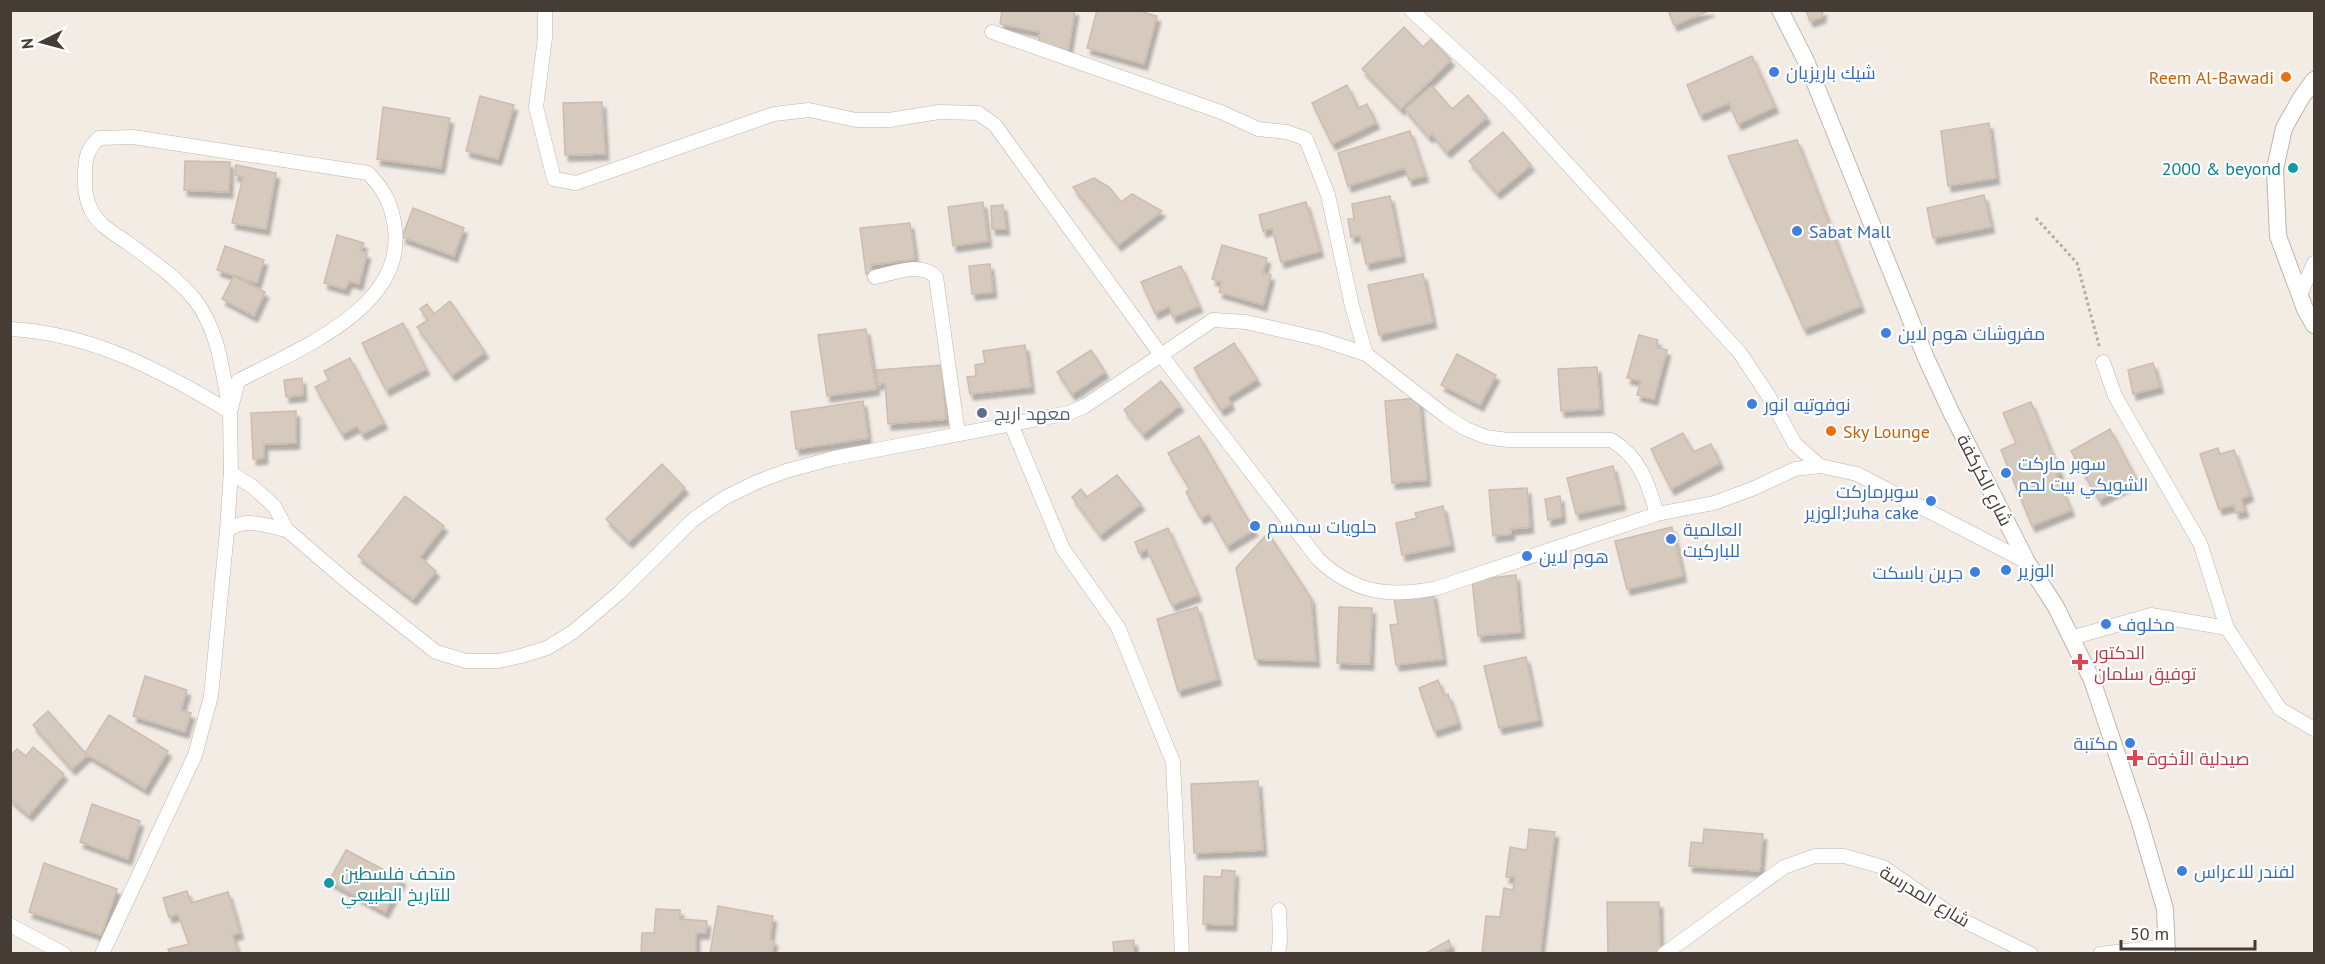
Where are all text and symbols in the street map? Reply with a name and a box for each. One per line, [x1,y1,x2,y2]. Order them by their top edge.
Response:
north arrow [12,12,72,72]
text: N [17,37,38,50]
place label: شيك باريزيان [1786,61,1876,84]
marker: شيك باريزيان [1767,65,1781,79]
place label: Reem Al-Bawadi [2149,66,2274,89]
marker: Reem Al-Bawadi [2279,70,2293,84]
place label: 2000 & beyond [2162,157,2281,180]
marker: 2000 & beyond [2286,161,2300,175]
place label: Sabat Mall [1809,220,1891,243]
marker: Sabat Mall [1790,224,1804,238]
place label: مفروشات هوم لاين [1898,322,2045,346]
marker: مفروشات هوم لاين [1879,326,1893,340]
place label: نوفوتيه انور [1763,393,1851,416]
marker: نوفوتيه انور [1745,397,1759,411]
place label: معهد اريج [994,402,1070,426]
marker: معهد اريج [975,406,989,420]
place label: Sky Lounge [1843,420,1930,443]
marker: Sky Lounge [1824,424,1838,438]
street label: شارع الكركفة [1951,430,2018,530]
place label: سوبر ماركت الشويكي بيت لحم [2018,452,2148,499]
marker: سوبر ماركت الشويكي بيت لحم [1999,466,2013,480]
place label: سوبرماركت الوزير;Juha cake [1804,480,1919,524]
marker: سوبرماركت الوزير;Juha cake [1924,494,1938,508]
place label: حلويات سمسم [1267,515,1376,539]
place label: العالمية للباركيت [1683,518,1742,562]
marker: حلويات سمسم [1248,519,1262,533]
marker: العالمية للباركيت [1664,532,1678,546]
place label: هوم لاين [1539,545,1609,569]
marker: هوم لاين [1520,549,1534,563]
place label: الوزير [2017,559,2055,582]
place label: جرين باسكت [1872,561,1963,584]
marker: الوزير [1999,563,2013,577]
marker: جرين باسكت [1968,565,1982,579]
place label: مخلوف [2118,613,2175,636]
marker: مخلوف [2099,617,2113,631]
place label: الدكتور توفيق سلمان [2093,641,2196,686]
marker: الدكتور توفيق سلمان [2071,653,2089,671]
place label: مكتبة [2074,732,2118,755]
marker: مكتبة [2123,736,2137,750]
place label: صيدلية الأخوة [2147,747,2249,770]
marker: صيدلية الأخوة [2128,751,2142,765]
street label: شارع المدرسة [1875,860,1974,933]
place label: لفندر للاعراس [2194,860,2295,883]
place label: متحف فلسطين للتاريخ الطبيعي [341,862,456,909]
marker: لفندر للاعراس [2175,864,2189,878]
marker: متحف فلسطين للتاريخ الطبيعي [322,876,336,890]
scale bar [2121,913,2254,951]
text: 50 m [2130,922,2169,945]

